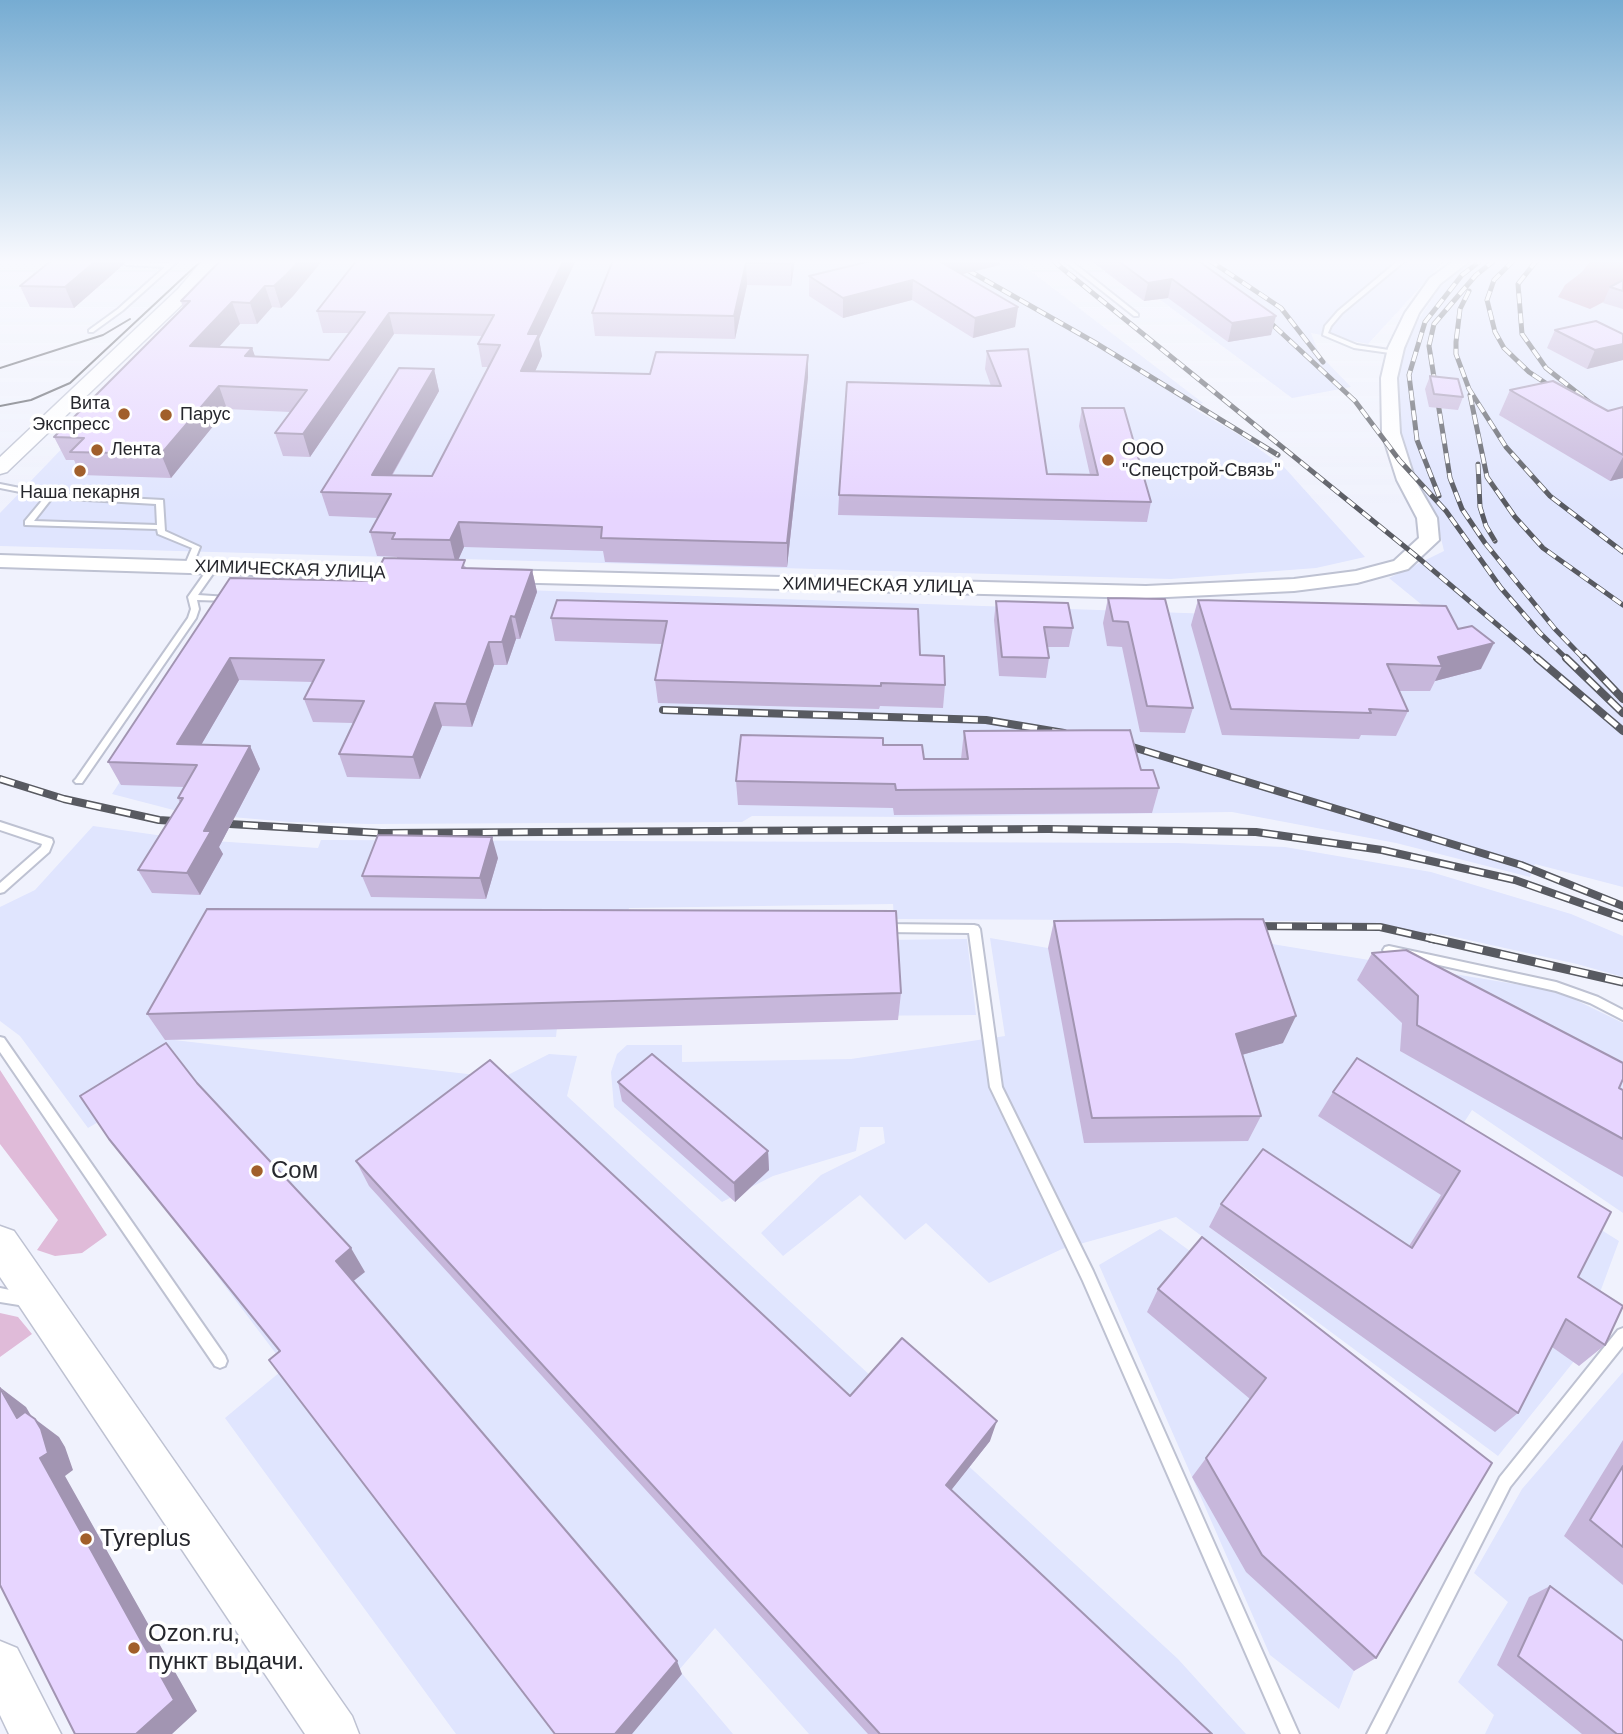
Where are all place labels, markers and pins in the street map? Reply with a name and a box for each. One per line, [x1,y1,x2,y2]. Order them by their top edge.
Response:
place label: Вита Экспресс [32,393,110,436]
place label: Парус [180,404,231,426]
marker: Вита Экспресс [116,406,132,422]
marker: Парус [158,407,174,423]
place label: Лента [111,439,161,461]
place label: ООО "Спецстрой-Связь" [1122,439,1281,482]
marker: Лента [89,442,105,458]
marker: ООО "Спецстрой-Связь" [1100,452,1116,468]
marker: Наша пекарня [72,463,88,479]
place label: Наша пекарня [20,482,140,504]
place label: Сом [271,1157,318,1185]
marker: Сом [249,1163,265,1179]
place label: Tyreplus [100,1525,191,1553]
marker: Tyreplus [78,1531,94,1547]
place label: Ozon.ru, пункт выдачи. [148,1620,304,1676]
marker: Ozon.ru, пункт выдачи. [126,1640,142,1656]

